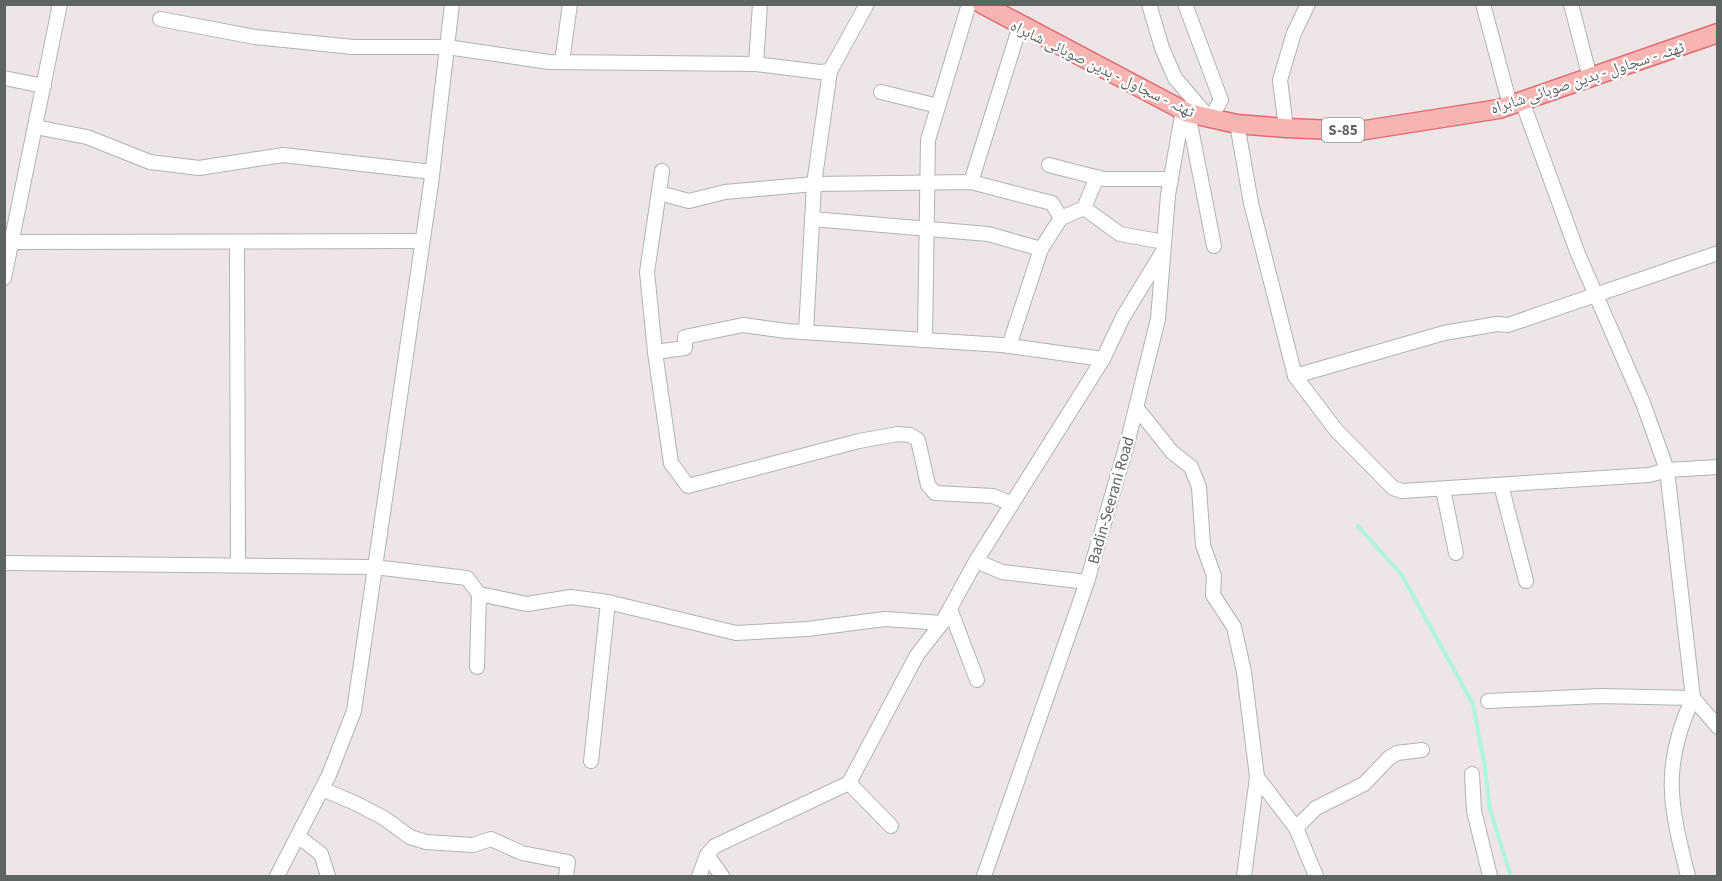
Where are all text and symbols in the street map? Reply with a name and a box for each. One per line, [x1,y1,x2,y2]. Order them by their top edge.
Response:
street label: ٹھٹہ - سجاول - بدین صوبائی شاہراہ [1007,15,1198,123]
street label: ٹھٹہ - سجاول - بدین صوبائی شاہراہ [1488,36,1687,120]
road number: S-85 [1322,118,1364,142]
street label: Badin-Seerani Road [1082,434,1140,567]

